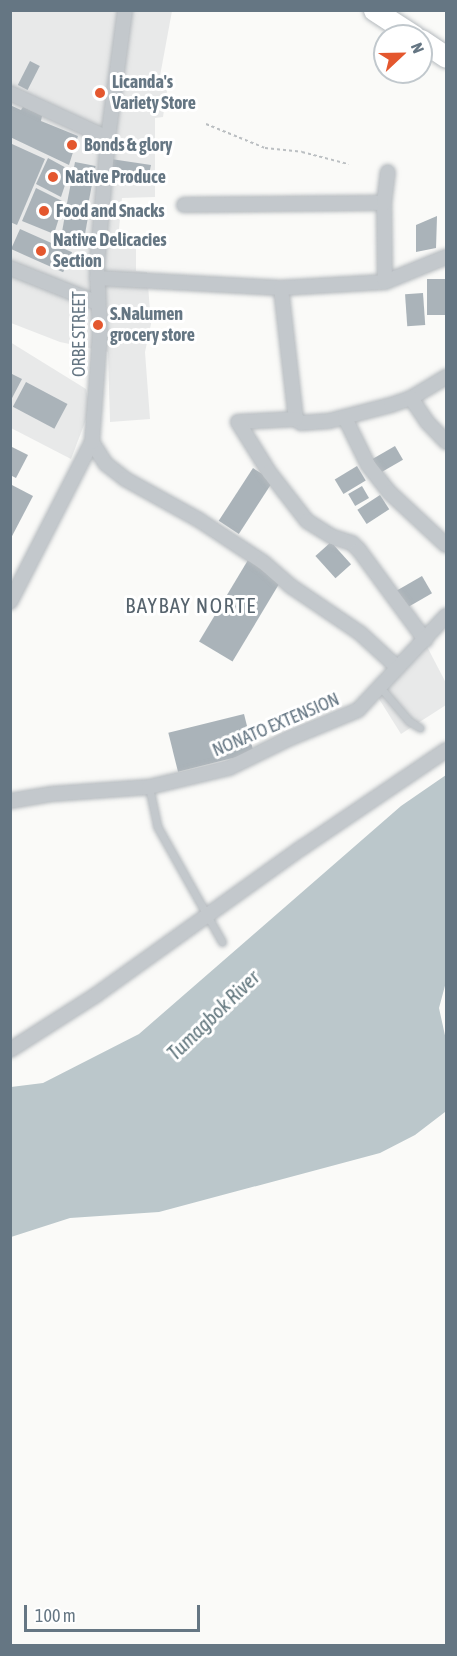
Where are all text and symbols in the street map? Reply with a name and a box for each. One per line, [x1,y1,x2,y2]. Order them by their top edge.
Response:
north arrow [373,24,433,84]
text: N [408,40,428,56]
place label: Licanda's Variety Store [112,72,196,115]
marker: Licanda's Variety Store [93,86,107,100]
place label: Bonds & glory [84,134,172,156]
marker: Bonds & glory [65,138,79,152]
place label: Native Produce [65,166,166,188]
marker: Native Produce [46,170,60,184]
place label: Food and Snacks [56,200,165,222]
marker: Food and Snacks [37,204,51,218]
place label: Native Delicacies Section [53,230,167,272]
marker: Native Delicacies Section [34,244,48,258]
street label: ORBE STREET [68,291,90,377]
place label: S.Nalumen grocery store [110,304,195,346]
marker: S.Nalumen grocery store [91,318,105,332]
district label: BAYBAY NORTE [125,592,257,618]
street label: NONATO EXTENSION [209,689,343,761]
water label: Tumagbok River [162,965,264,1065]
scale bar [27,1593,202,1631]
text: 100 m [35,1605,76,1626]

